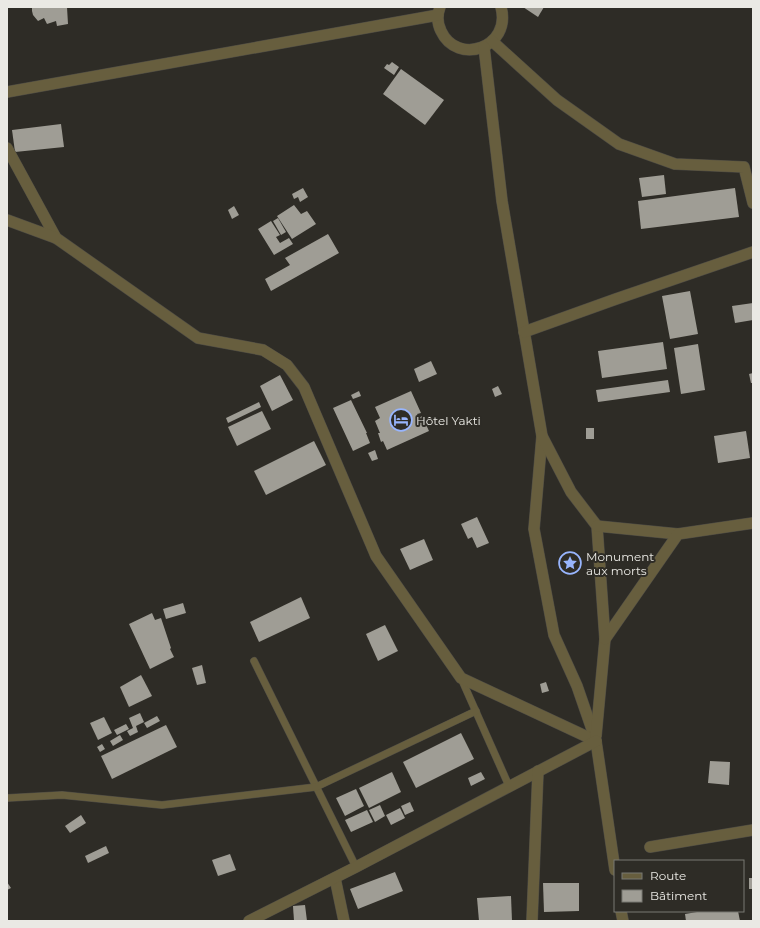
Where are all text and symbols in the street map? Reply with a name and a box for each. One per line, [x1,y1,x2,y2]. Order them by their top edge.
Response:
hotel icon: Hôtel Yakti [388,407,414,433]
place label: Hôtel Yakti [416,413,481,428]
place label: Monument aux morts [586,549,654,578]
place icon: Monument aux morts [557,550,583,576]
legend [614,860,744,912]
text: Route [650,868,686,883]
text: Bâtiment [650,888,707,903]

